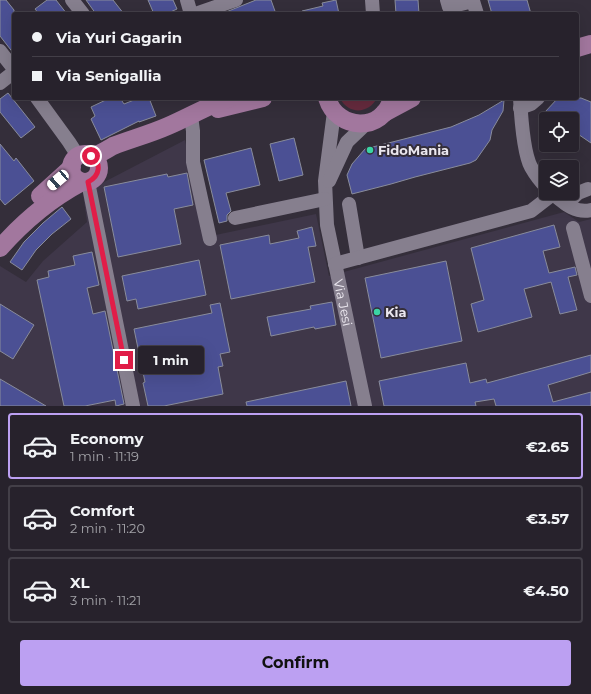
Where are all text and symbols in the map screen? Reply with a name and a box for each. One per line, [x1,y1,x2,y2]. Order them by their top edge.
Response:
text: Via Yuri Gagarin [56,28,182,47]
text: Via Senigallia [56,66,162,85]
map controls [539,112,579,200]
button: locate [539,112,579,152]
place label: FidoMania [378,142,449,158]
marker: FidoMania [365,145,375,155]
route start [82,147,100,165]
button: layers [539,160,579,200]
car [45,168,71,192]
street label: Via Jesi [331,278,356,328]
place label: Kia [385,304,407,320]
marker: Kia [372,307,382,317]
callout: 1 min [138,346,204,374]
route end [115,351,133,369]
text: 1 min [153,352,189,368]
icon: car [22,428,58,464]
text: Economy [70,429,143,448]
text: €2.65 [526,437,569,456]
text: 1 min · 11:19 [70,448,139,464]
icon: car [22,500,58,536]
text: Comfort [70,501,135,520]
text: €3.57 [526,509,569,528]
text: 2 min · 11:20 [70,520,145,536]
icon: car [22,572,58,608]
text: XL [70,573,89,592]
text: €4.50 [523,581,569,600]
text: 3 min · 11:21 [70,592,141,608]
button: Confirm [20,640,571,686]

